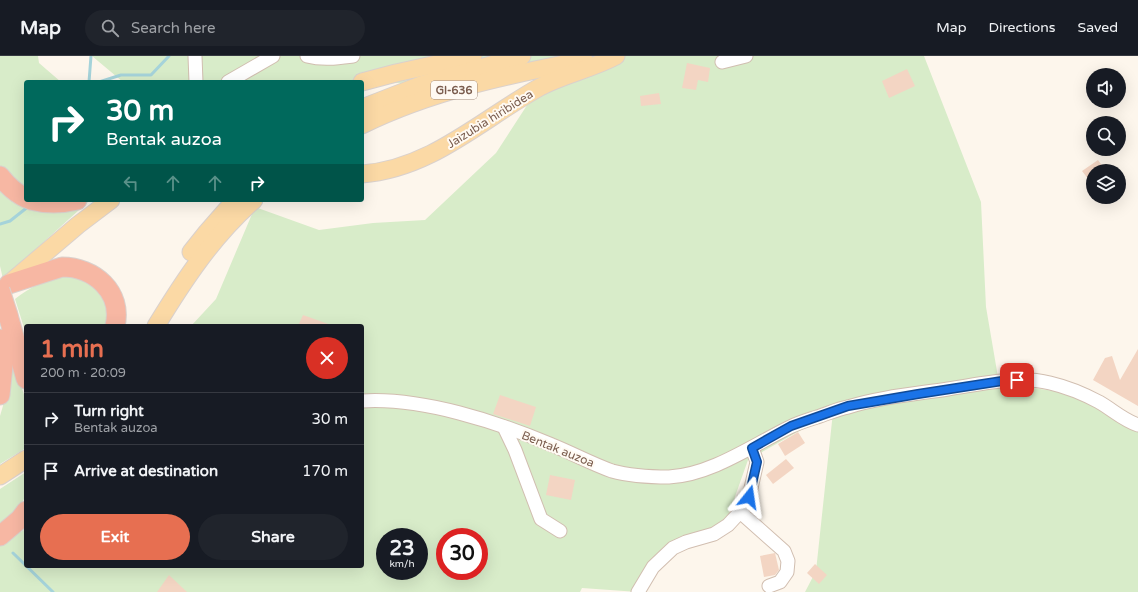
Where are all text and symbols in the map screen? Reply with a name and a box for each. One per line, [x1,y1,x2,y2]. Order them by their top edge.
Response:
search box [85,10,365,46]
text: Map [20,17,61,39]
icon: search [99,17,121,39]
text: Search here [131,19,215,37]
text: Map [936,19,967,36]
text: Directions [989,19,1056,36]
text: Saved [1078,19,1118,36]
map controls [1086,68,1126,204]
button: sound [1086,68,1126,108]
road number: GI-636 [431,81,477,99]
street label: Jaizubia hiribidea [444,87,536,151]
text: 30 m [106,94,174,128]
icon: right [40,96,92,148]
button: search [1086,116,1126,156]
text: Bentak auzoa [106,128,222,150]
button: layers [1086,164,1126,204]
icon: left [120,172,142,194]
icon: ahead [162,172,184,194]
icon: ahead [204,172,226,194]
icon: right [246,172,268,194]
text: 1 min [40,335,104,364]
button: close [306,337,348,379]
pin [1000,363,1034,397]
text: 200 m · 20:09 [40,365,126,381]
icon: arrive [1006,369,1028,391]
text: Turn right [74,402,144,420]
icon: right [40,408,62,430]
text: 30 m [311,410,348,428]
text: Bentak auzoa [74,420,158,436]
street label: Bentak auzoa [520,428,596,470]
icon: arrive [40,460,62,482]
text: Arrive at destination [74,462,218,480]
text: 170 m [302,462,348,480]
position arrow [728,476,770,518]
button: Exit [40,514,190,560]
button: Share [198,514,348,560]
speed limit sign: 30 [436,528,488,580]
text: 23 [389,537,415,561]
text: km/h [389,558,415,570]

